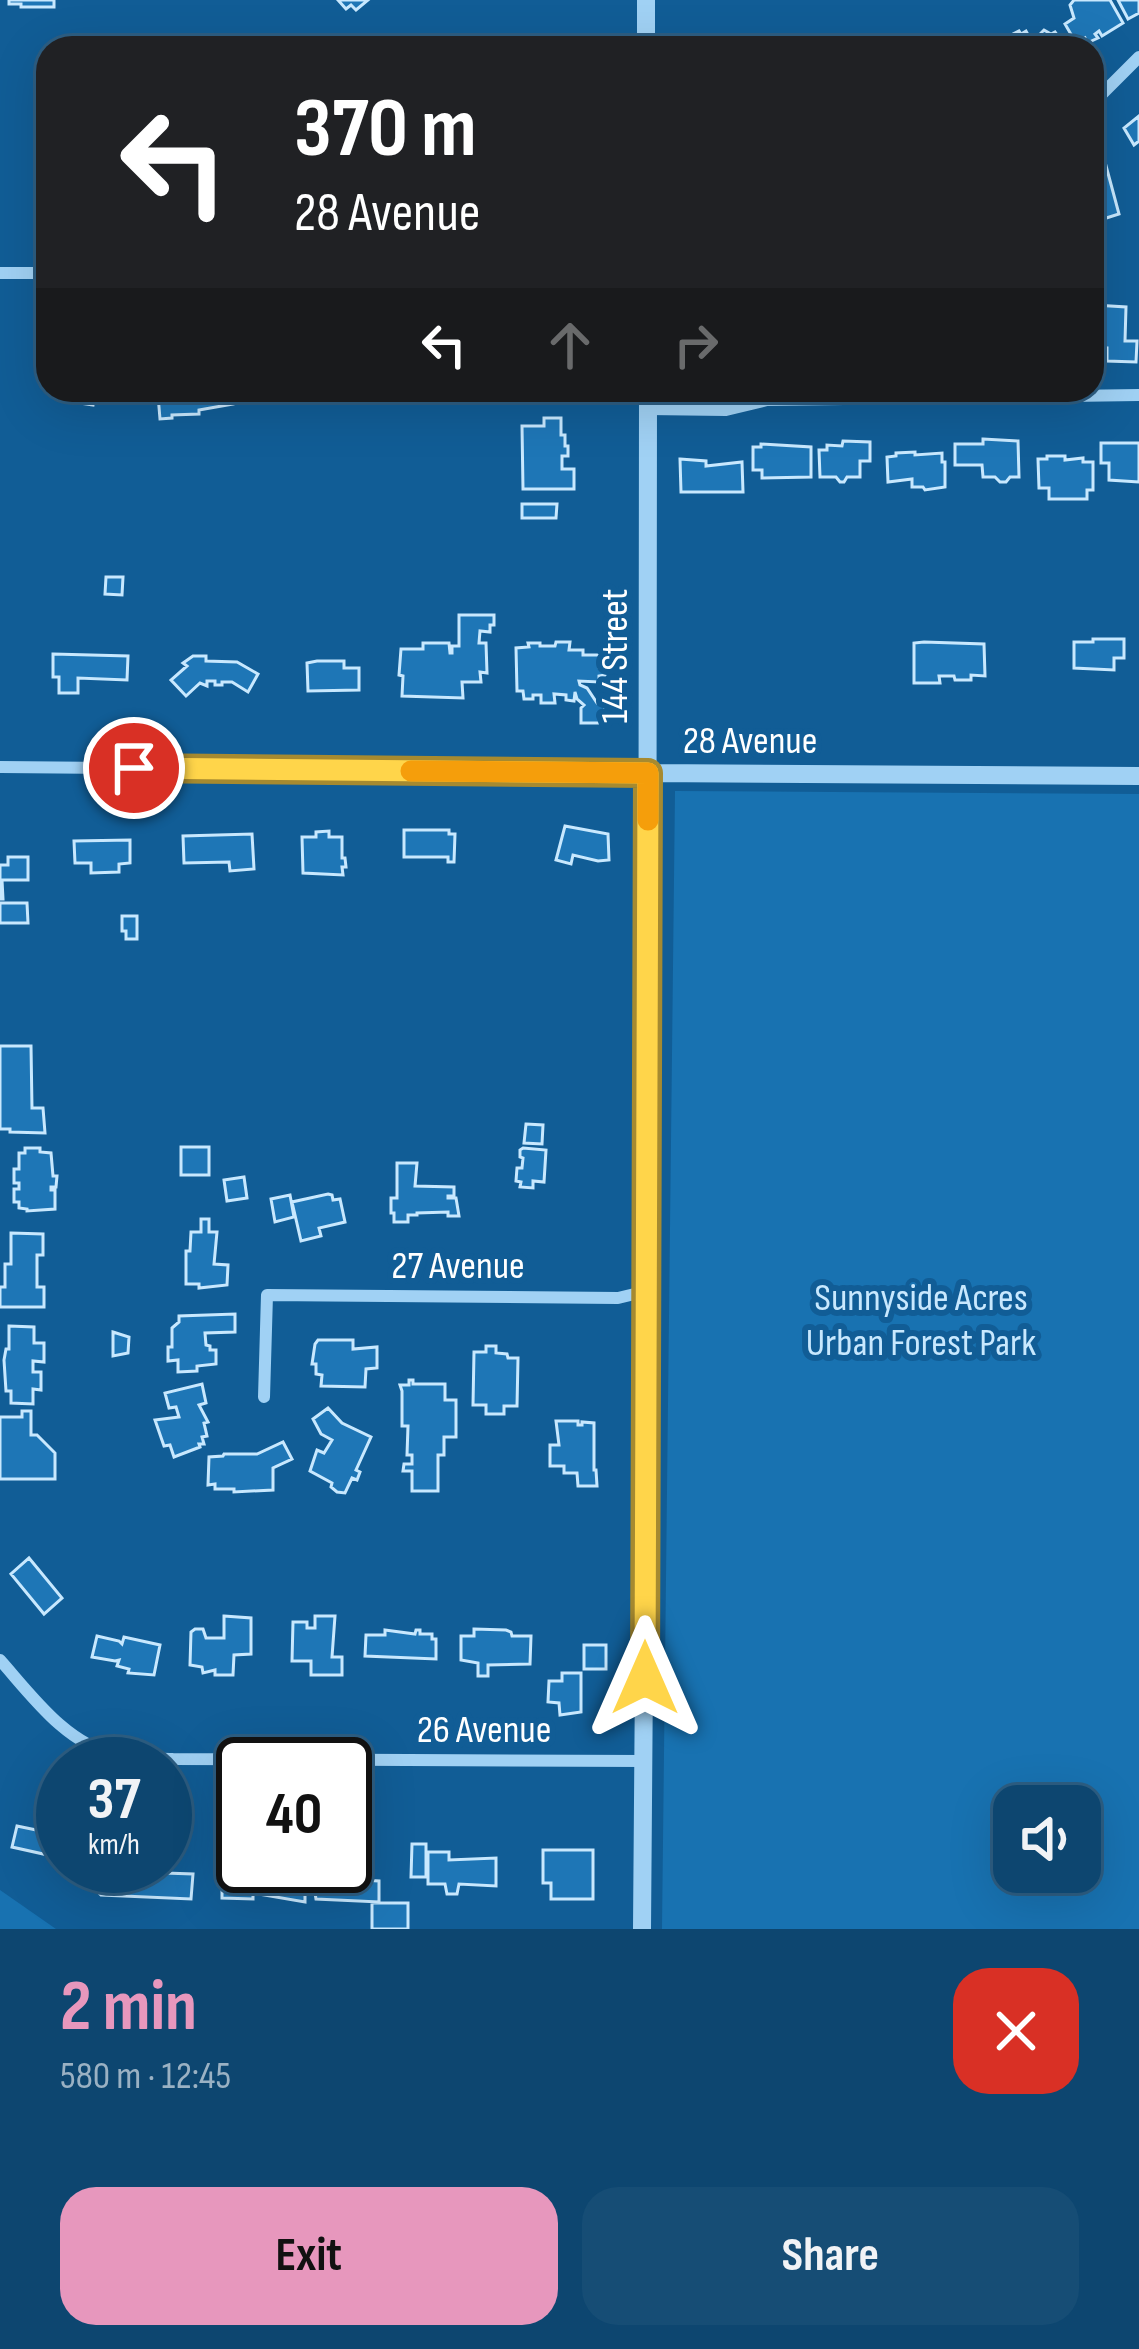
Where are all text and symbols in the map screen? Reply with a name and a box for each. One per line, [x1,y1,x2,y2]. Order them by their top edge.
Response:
text: 370 m [294,79,477,180]
icon: left [96,84,252,240]
text: 28 Avenue [294,181,481,246]
icon: left [411,312,477,378]
icon: ahead [537,312,603,378]
icon: right [663,312,729,378]
street label: 144 Street [592,589,639,723]
pin [83,717,185,819]
street label: 28 Avenue [683,718,817,765]
icon: arrive [101,735,167,801]
street label: 27 Avenue [391,1243,525,1290]
park label: Sunnyside Acres Urban Forest Park [806,1275,1036,1367]
position arrow [582,1615,708,1741]
street label: 26 Avenue [417,1707,551,1754]
speed limit sign: 40 [216,1737,372,1893]
text: 37 [87,1764,141,1836]
map controls [993,1785,1101,1893]
button: sound [993,1785,1101,1893]
text: km/h [88,1827,140,1863]
text: 2 min [60,1964,197,2051]
button: close [953,1968,1079,2094]
text: 580 m · 12:45 [60,2053,231,2100]
button: Exit [60,2187,558,2325]
button: Share [582,2187,1079,2325]

